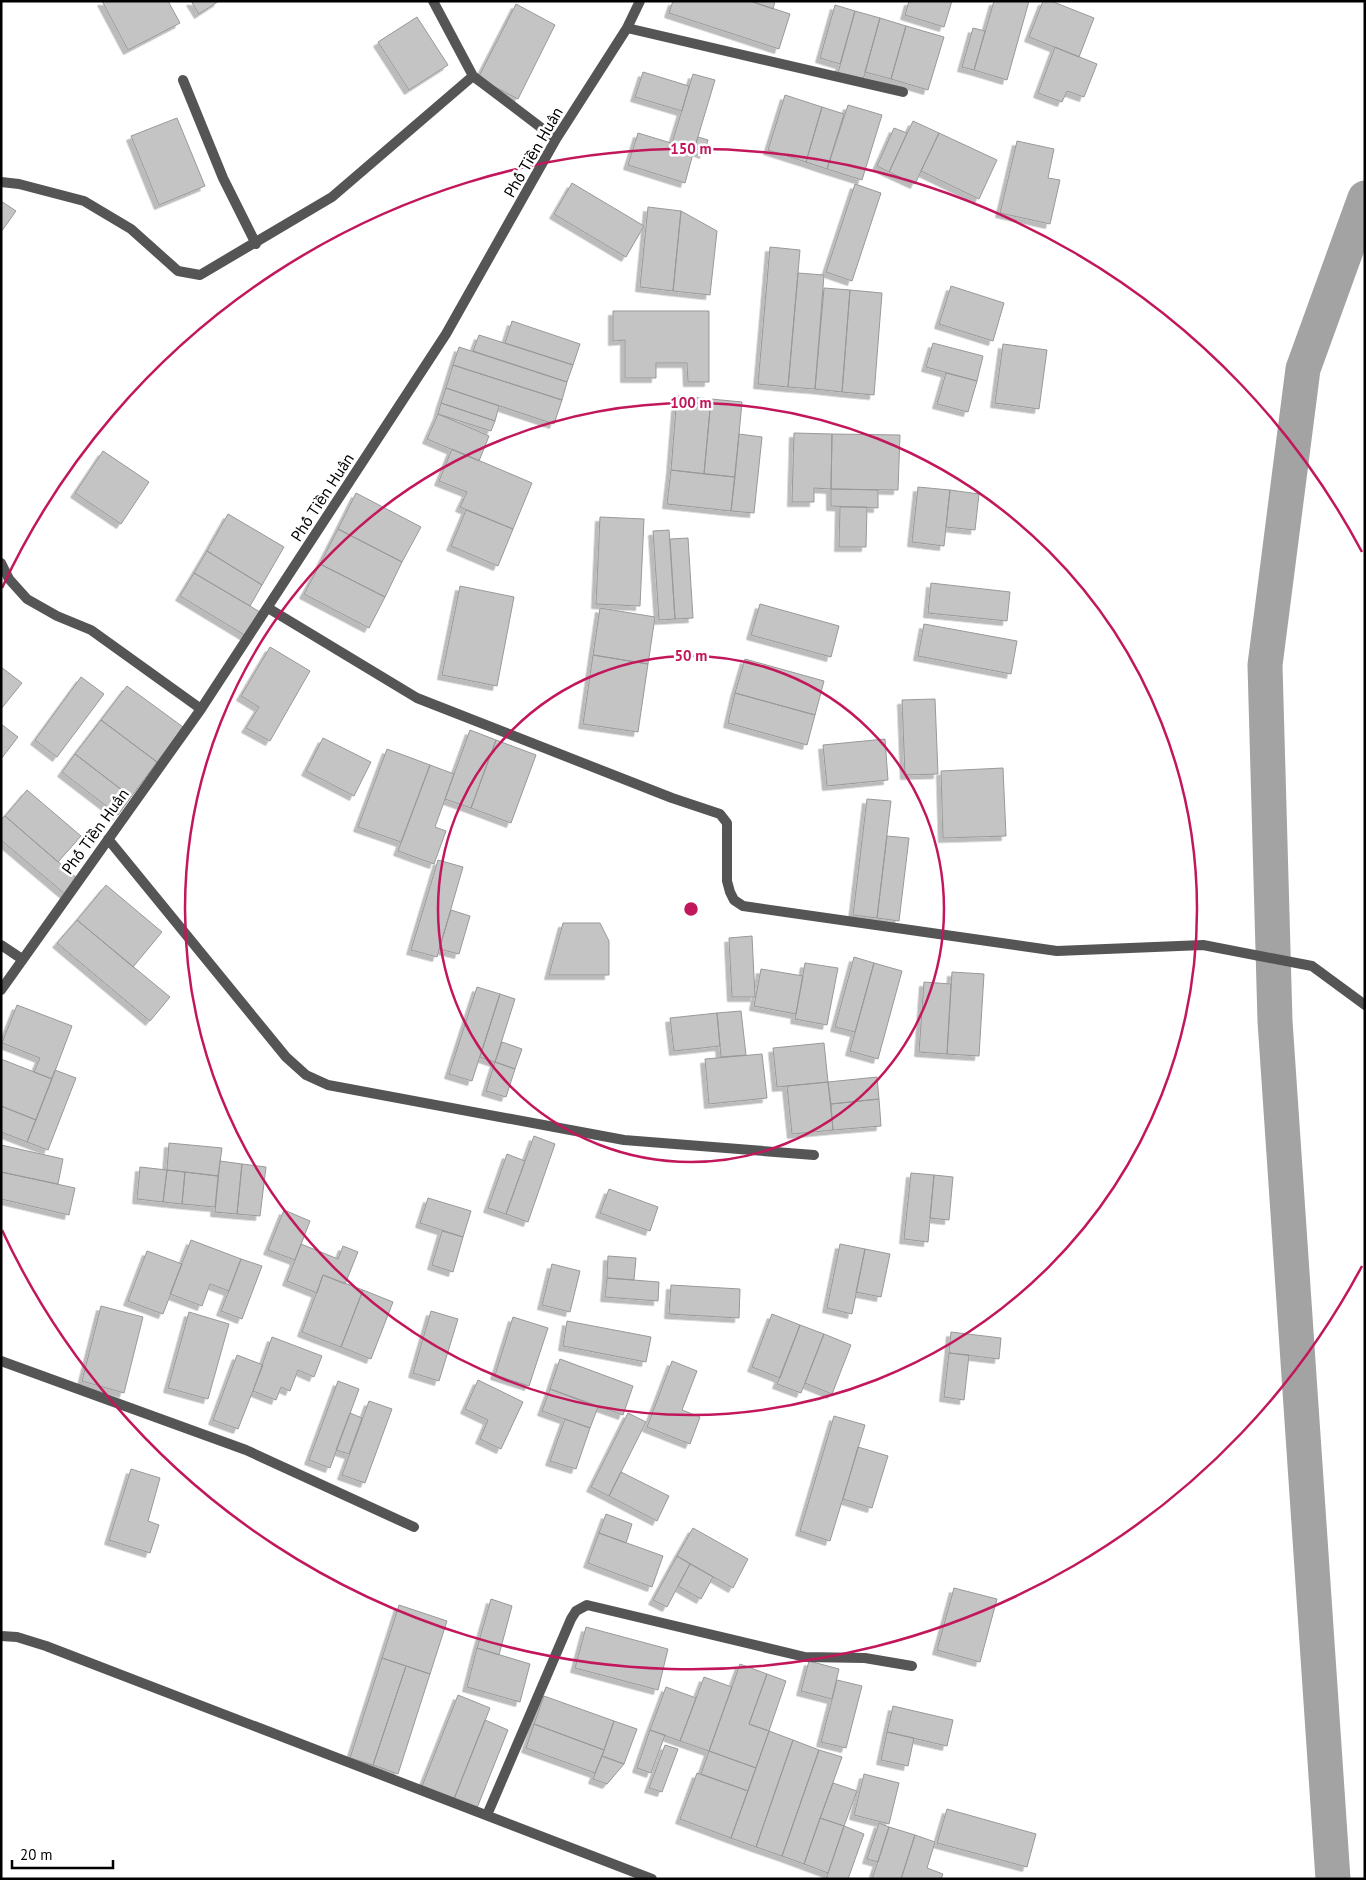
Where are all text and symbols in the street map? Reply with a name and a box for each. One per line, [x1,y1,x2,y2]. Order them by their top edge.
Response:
street label: Phố Tiền Huân [499,103,567,201]
text: 150 m [670,139,712,158]
text: 100 m [670,393,712,412]
street label: Phố Tiền Huân [286,449,358,545]
text: 50 m [675,646,707,665]
street label: Phố Tiền Huân [57,784,133,878]
centre of rings [682,900,700,918]
scale bar [12,1838,114,1870]
text: 20 m [20,1845,53,1864]

